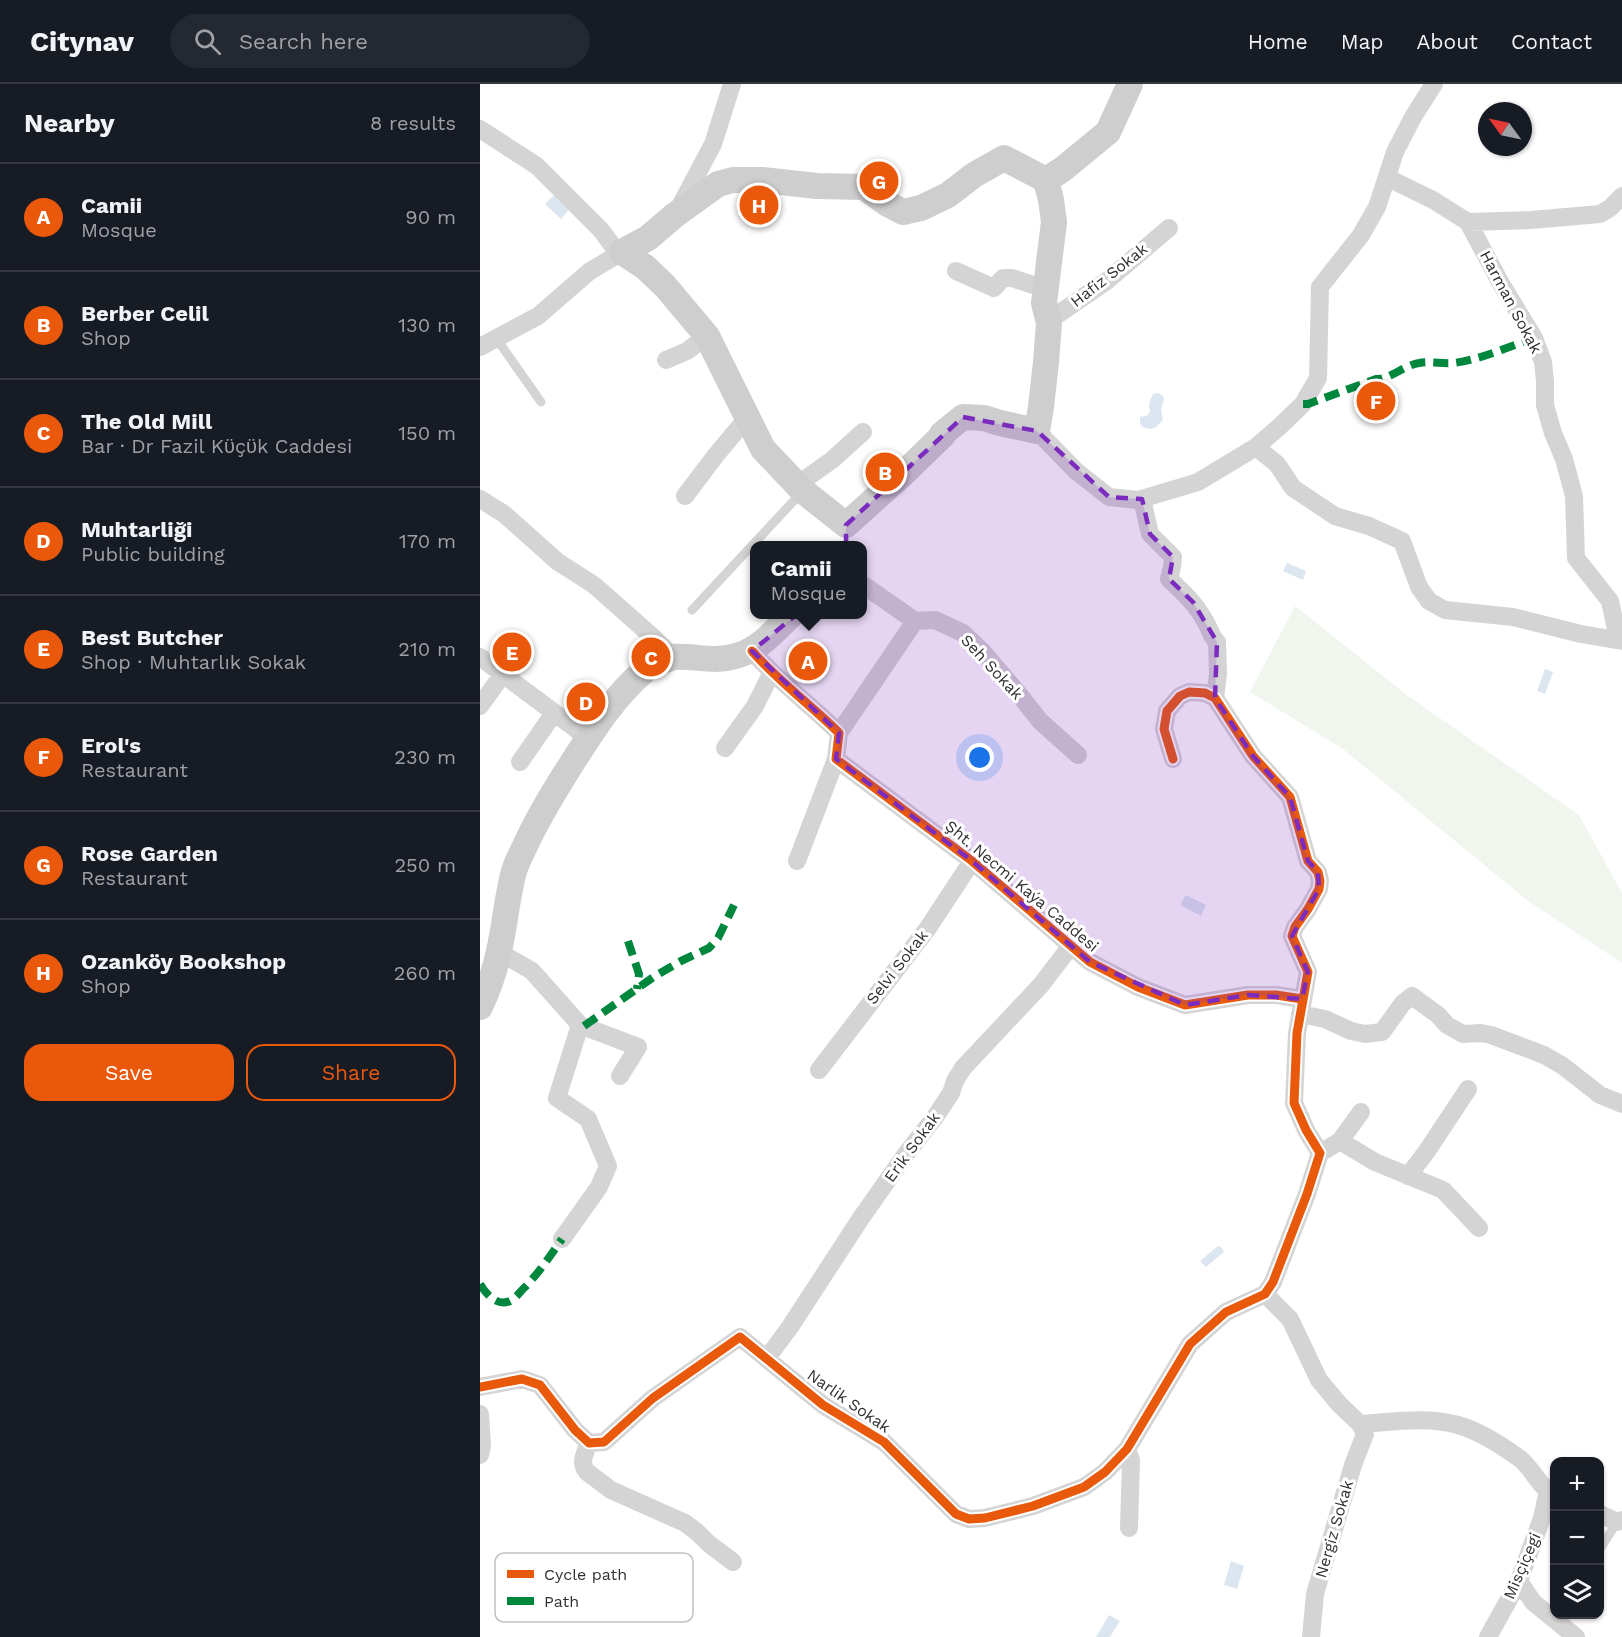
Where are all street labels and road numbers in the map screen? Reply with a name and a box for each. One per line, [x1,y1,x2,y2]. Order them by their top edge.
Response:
street label: Hafiz Sokak [1067,239,1151,311]
street label: Harman Sokak [1476,247,1546,357]
street label: Seh Sokak [957,631,1027,703]
street label: Şht. Necmi Kaýa Caddesi [941,816,1103,956]
street label: Selvi Sokak [862,926,932,1008]
street label: Erik Sokak [880,1108,944,1186]
street label: Narlik Sokak [804,1365,894,1437]
street label: Nergiz Sokak [1311,1478,1357,1580]
street label: Misçiçegi [1499,1530,1545,1602]

